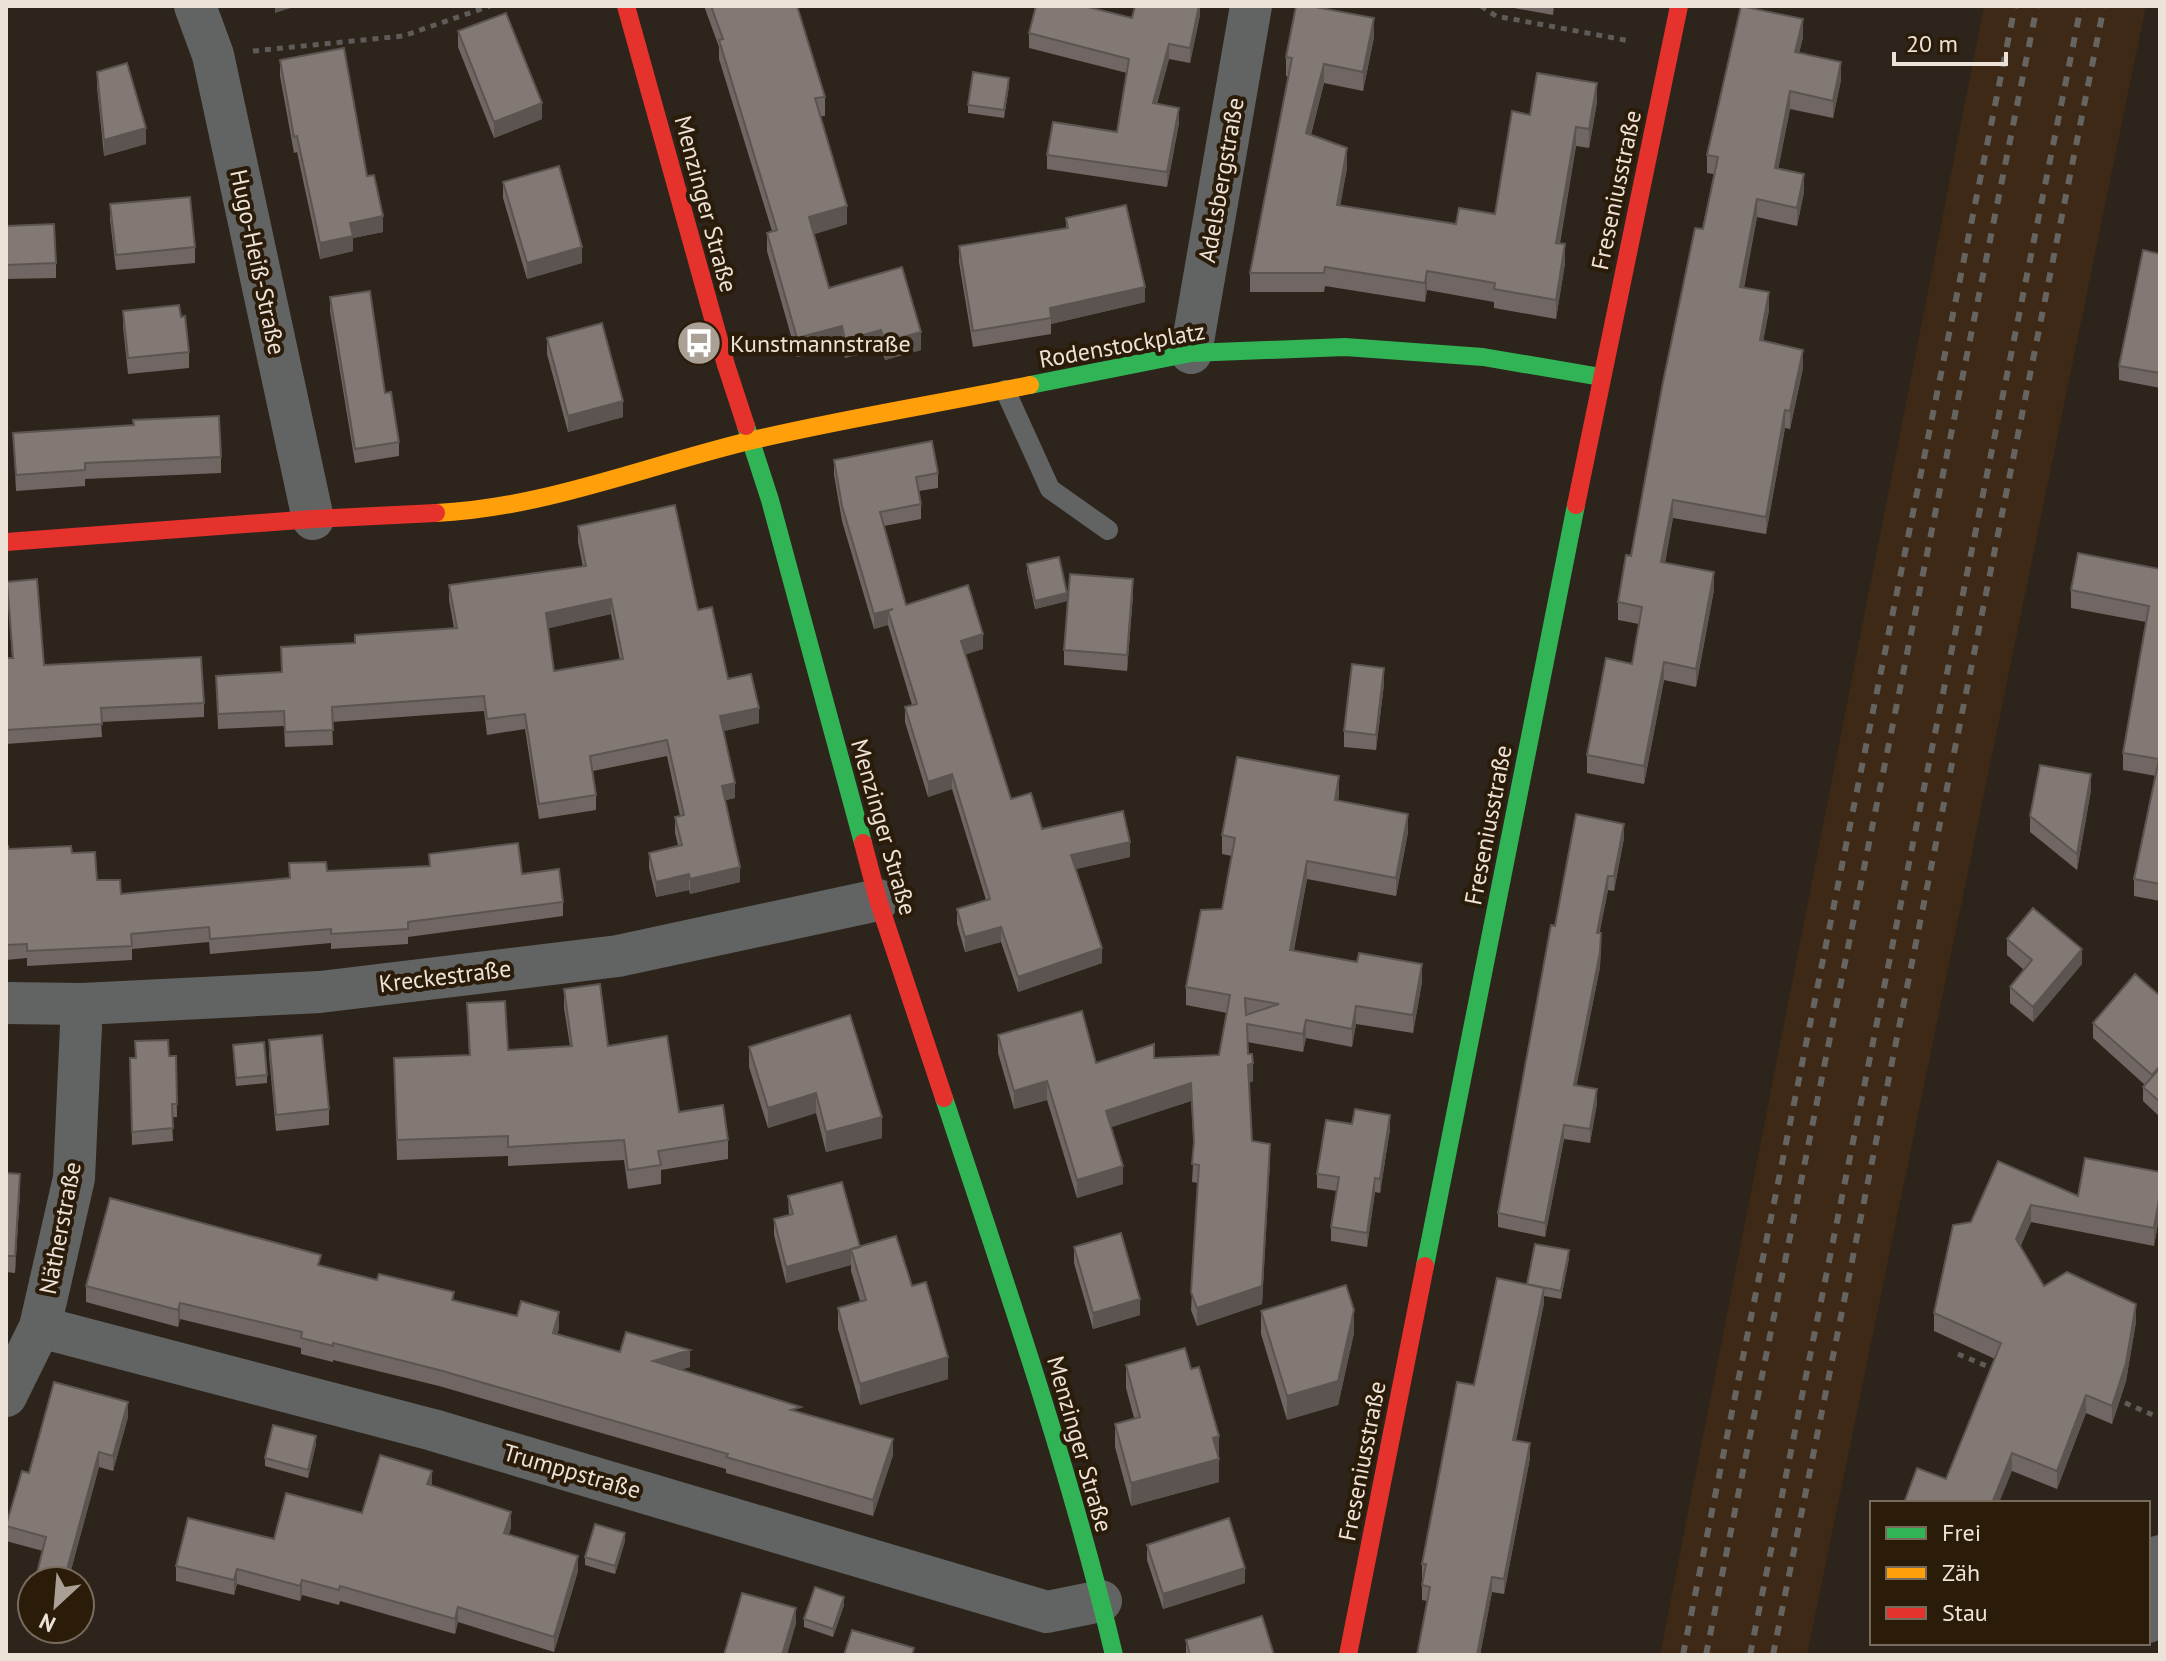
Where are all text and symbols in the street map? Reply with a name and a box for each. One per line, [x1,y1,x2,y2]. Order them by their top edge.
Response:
scale bar [1894,16,2006,66]
text: 20 m [1906,28,1958,59]
street label: Adelsbergstraße [1191,95,1251,265]
street label: Freseniusstraße [1584,107,1648,273]
street label: Menzinger Straße [668,112,744,296]
street label: Hugo-Heiß-Straße [223,167,293,357]
street label: Rodenstockplatz [1037,315,1207,375]
bus stop icon: Kunstmannstraße [675,319,723,367]
place label: Kunstmannstraße [730,328,911,359]
street label: Menzinger Straße [844,735,924,919]
street label: Freseniusstraße [1457,742,1519,908]
street label: Kreckestraße [377,953,513,999]
street label: Nätherstraße [32,1159,88,1297]
street label: Menzinger Straße [1040,1352,1120,1536]
street label: Freseniusstraße [1331,1378,1393,1544]
street label: Trumppstraße [499,1437,645,1505]
legend [1870,1501,2150,1645]
text: Frei [1942,1517,1981,1548]
text: Zäh [1942,1557,1980,1588]
north arrow [16,1565,96,1645]
text: Stau [1942,1597,1988,1628]
text: N [35,1607,60,1639]

